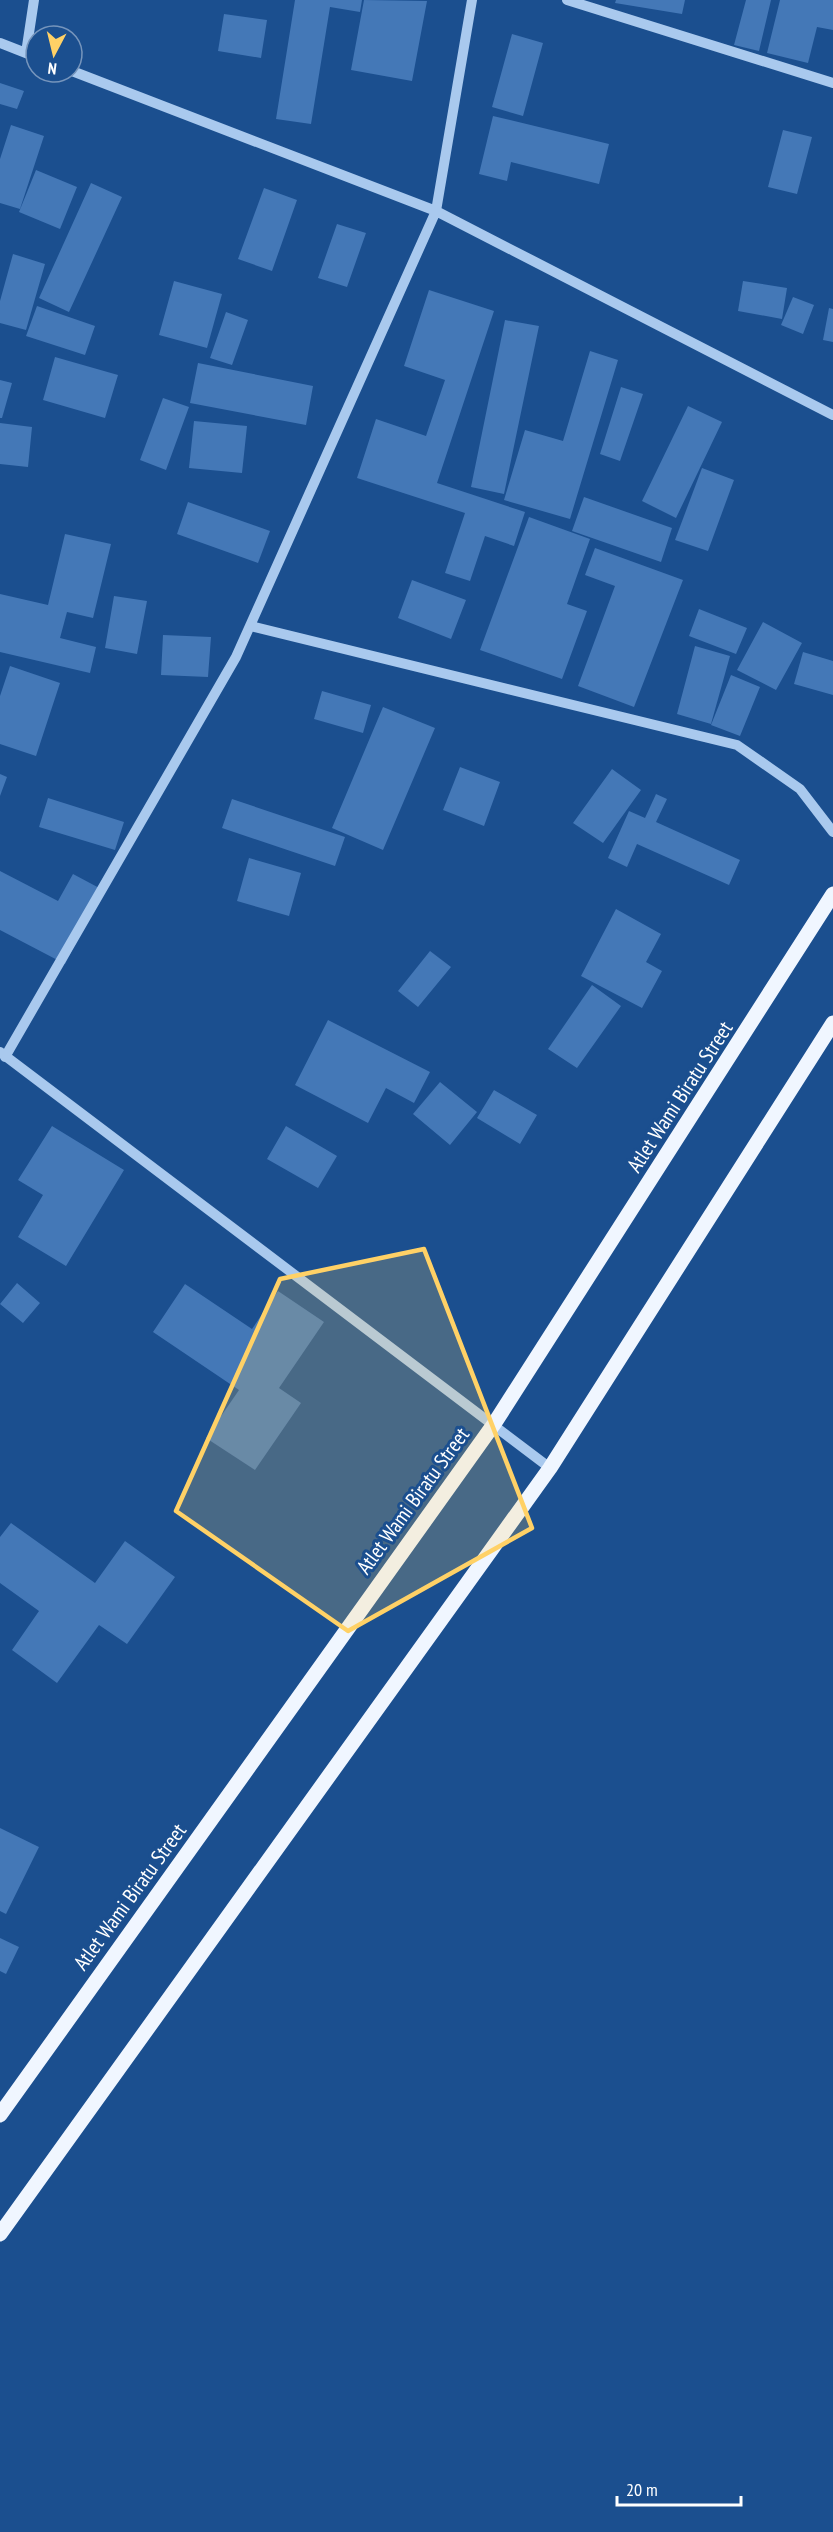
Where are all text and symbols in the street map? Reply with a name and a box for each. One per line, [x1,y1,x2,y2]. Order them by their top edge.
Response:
north arrow [24,24,84,84]
text: N [47,58,58,79]
street label: Atlet Wami Biratu Street [621,1016,739,1177]
street label: Atlet Wami Biratu Street [350,1422,475,1579]
street label: Atlet Wami Biratu Street [67,1818,192,1975]
scale bar [617,2469,742,2507]
text: 20 m [626,2478,658,2501]

